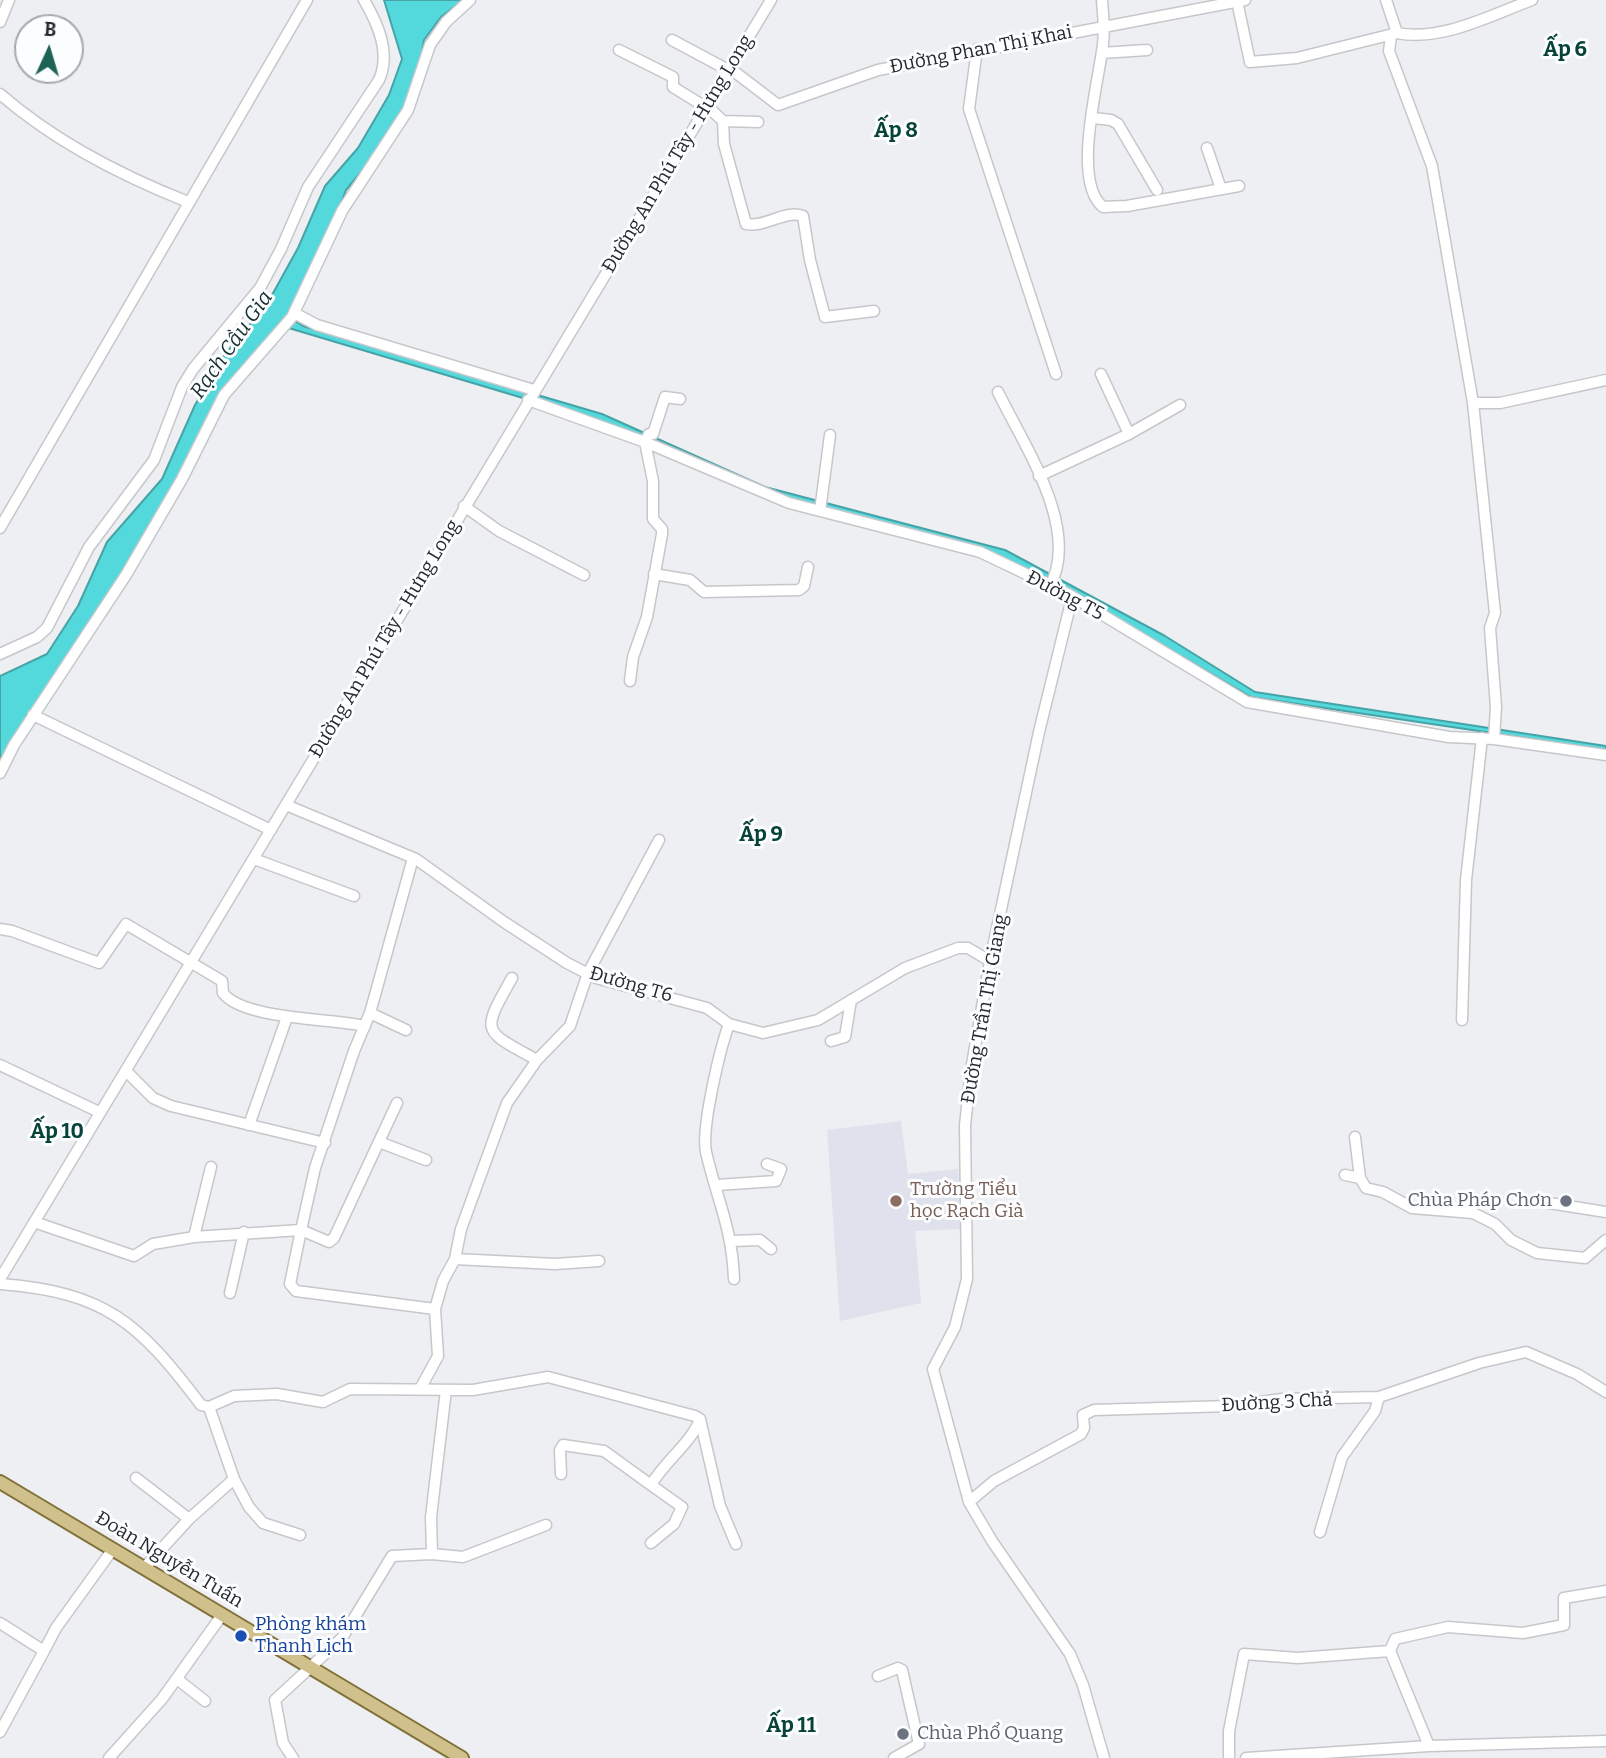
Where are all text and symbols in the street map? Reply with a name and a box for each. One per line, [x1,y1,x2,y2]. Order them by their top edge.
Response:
north arrow [14,14,84,84]
text: B [43,18,57,41]
street label: Đường Phan Thị Khai [888,21,1074,79]
street label: Đường An Phú Tây - Hưng Long [598,31,758,277]
district label: Ấp 6 [1543,37,1587,63]
district label: Ấp 8 [874,118,918,144]
water label: Rạch Cầu Gia [186,286,278,404]
street label: Đường An Phú Tây - Hưng Long [305,516,465,762]
street label: Đường T5 [1023,566,1107,626]
district label: Ấp 9 [739,822,783,848]
street label: Đường Trần Thị Giang [957,912,1013,1106]
street label: Đường T6 [587,962,675,1008]
district label: Ấp 10 [30,1119,84,1145]
place label: Trường Tiểu học Rạch Già [910,1179,1024,1223]
place label: Chùa Pháp Chơn [1408,1190,1552,1212]
marker: Trường Tiểu học Rạch Già [888,1193,904,1209]
marker: Chùa Pháp Chơn [1558,1193,1574,1209]
street label: Đường 3 Chả [1221,1389,1333,1417]
street label: Đoàn Nguyễn Tuấn [91,1507,247,1613]
place label: Phòng khám Thanh Lịch [255,1614,366,1658]
marker: Phòng khám Thanh Lịch [233,1628,249,1644]
district label: Ấp 11 [766,1713,816,1739]
place label: Chùa Phổ Quang [917,1723,1063,1745]
marker: Chùa Phổ Quang [895,1726,911,1742]

